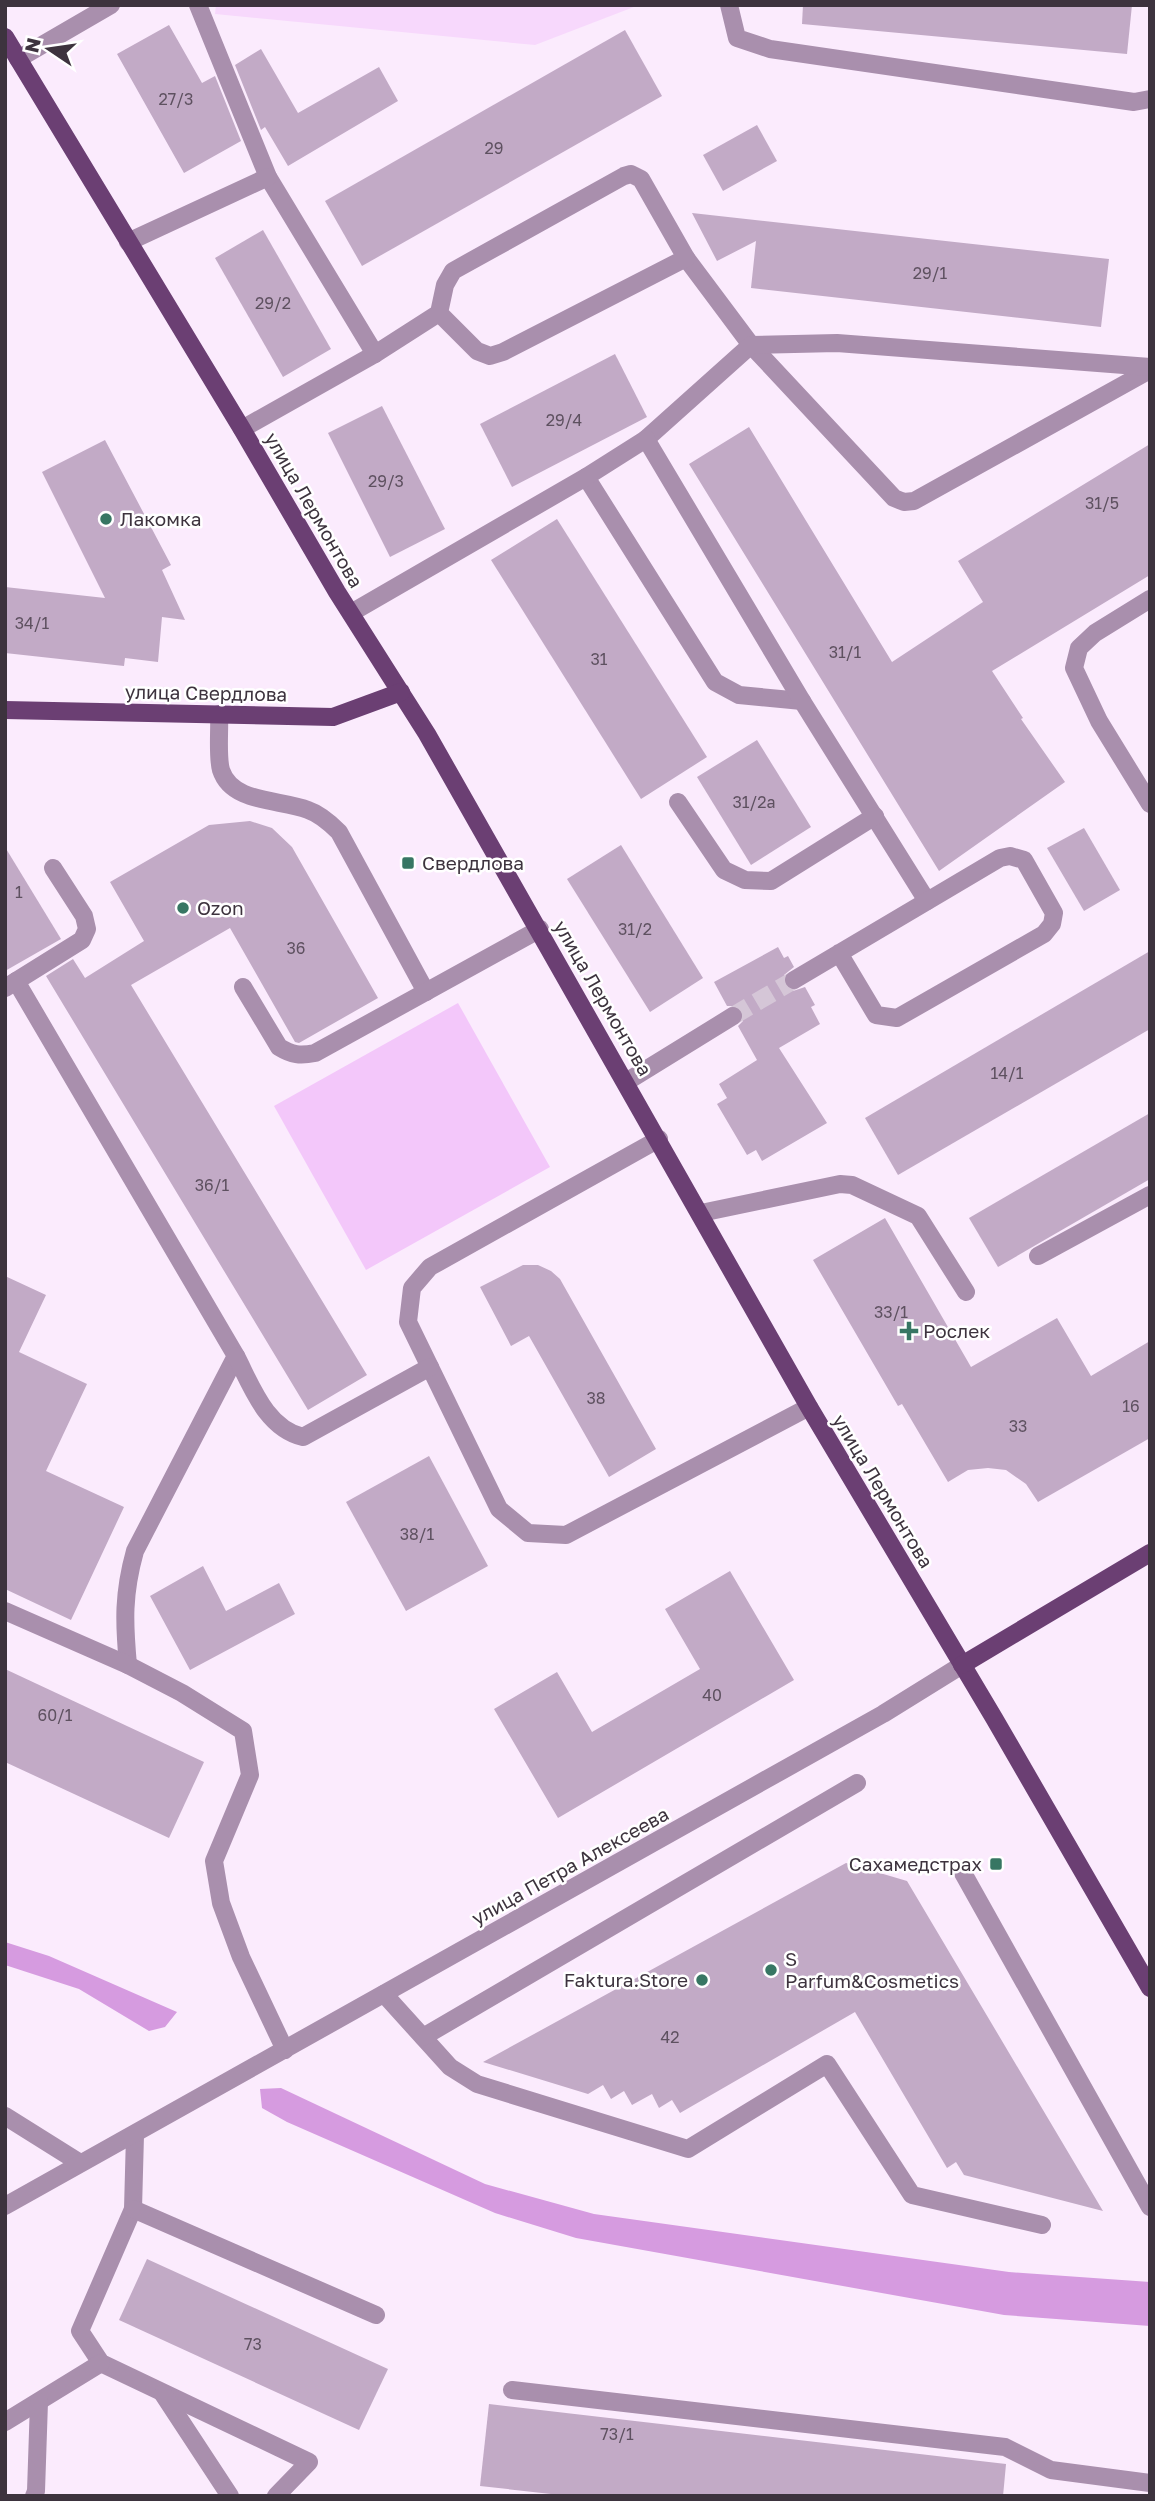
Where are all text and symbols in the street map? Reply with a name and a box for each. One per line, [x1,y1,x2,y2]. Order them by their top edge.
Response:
north arrow [14,14,84,84]
text: N [19,35,45,55]
house number: 27/3 [159,89,193,109]
house number: 29 [485,138,503,158]
house number: 29/1 [913,263,947,283]
house number: 29/2 [255,293,291,313]
house number: 29/4 [546,410,582,430]
street label: улица Лермонтова [261,428,368,591]
house number: 29/3 [368,471,404,491]
house number: 31/5 [1085,493,1119,513]
place label: Лакомка [120,507,201,530]
marker: Лакомка [98,511,114,527]
house number: 34/1 [15,613,50,633]
house number: 31/1 [829,642,862,662]
house number: 31 [590,649,608,669]
street label: улица Свердлова [125,680,287,705]
house number: 31/2а [732,792,776,812]
place label: Свердлова [422,851,524,874]
marker: Свердлова [400,855,416,871]
house number: 1 [15,882,23,902]
place label: Ozon [197,896,244,919]
marker: Ozon [175,900,191,916]
street label: улица Лермонтова [550,916,657,1079]
house number: 31/2 [618,919,652,939]
house number: 36 [286,938,306,958]
house number: 14/1 [991,1063,1024,1083]
house number: 36/1 [195,1175,229,1195]
house number: 33/1 [874,1302,908,1322]
place label: Рослек [923,1319,990,1342]
marker: Рослек [901,1323,917,1339]
house number: 38 [586,1388,606,1408]
house number: 16 [1122,1396,1140,1416]
street label: улица Лермонтова [828,1410,938,1572]
house number: 33 [1009,1416,1027,1436]
house number: 38/1 [400,1524,435,1544]
house number: 40 [702,1685,722,1705]
house number: 60/1 [37,1705,73,1725]
street label: улица Петра Алексеева [467,1802,672,1929]
place label: Сахамедстрах [849,1852,982,1875]
marker: Сахамедстрах [988,1856,1004,1872]
place label: S Parfum&Cosmetics [785,1947,959,1992]
marker: S Parfum&Cosmetics [763,1962,779,1978]
place label: Faktura.Store [564,1968,688,1991]
marker: Faktura.Store [694,1972,710,1988]
house number: 42 [660,2027,680,2047]
house number: 73 [244,2334,262,2354]
house number: 73/1 [600,2424,634,2444]

